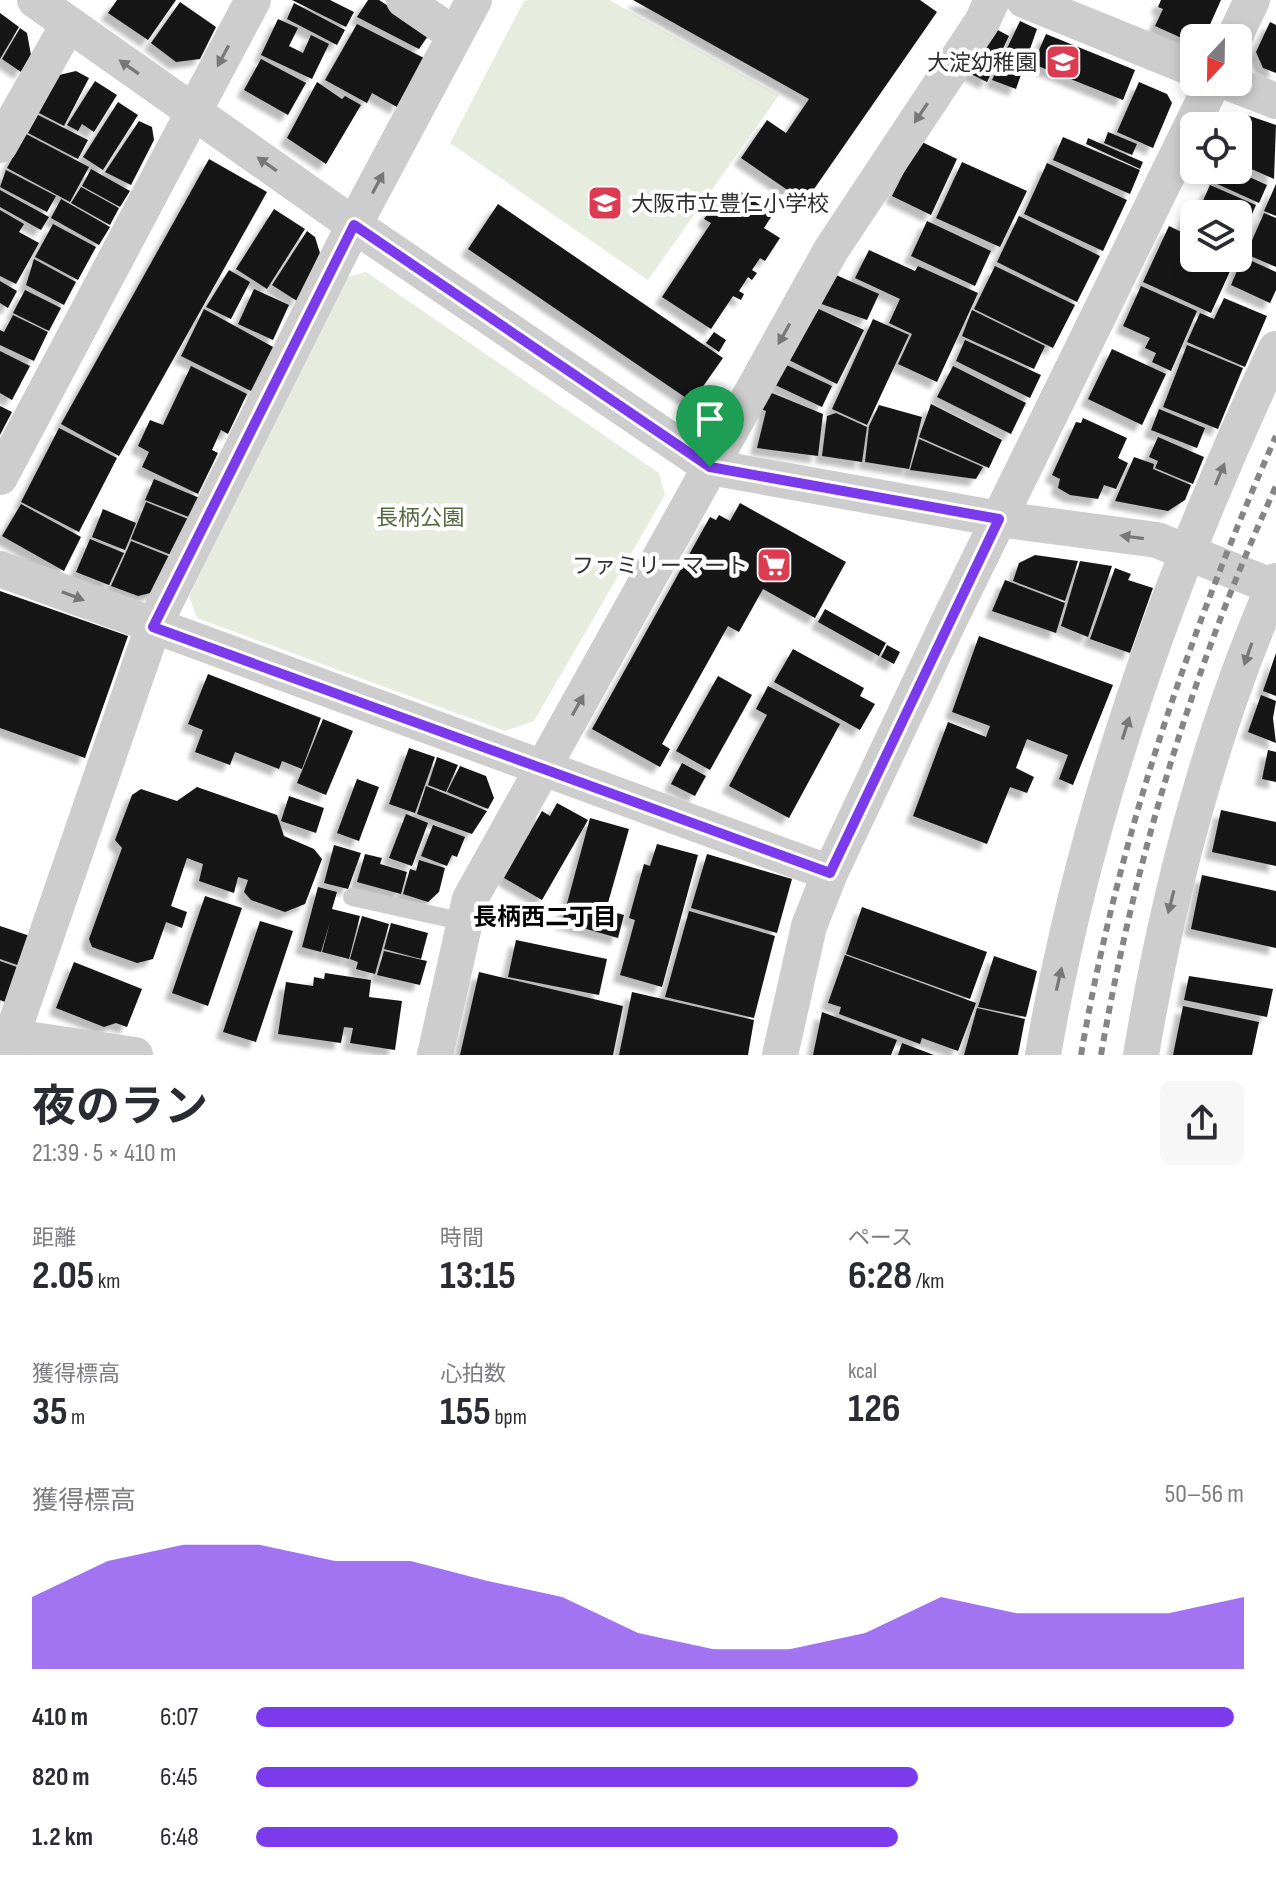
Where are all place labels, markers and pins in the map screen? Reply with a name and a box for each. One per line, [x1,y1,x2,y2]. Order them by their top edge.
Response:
school or university icon: 大淀幼稚園 [1044,43,1082,81]
place label: 大淀幼稚園 [927,50,1037,77]
school or university icon: 大阪市立豊仁小学校 [586,184,624,222]
place label: 大阪市立豊仁小学校 [631,191,829,218]
pin [676,385,744,467]
supermarket icon: ファミリーマート [755,546,793,584]
place label: ファミリーマート [572,553,748,580]

